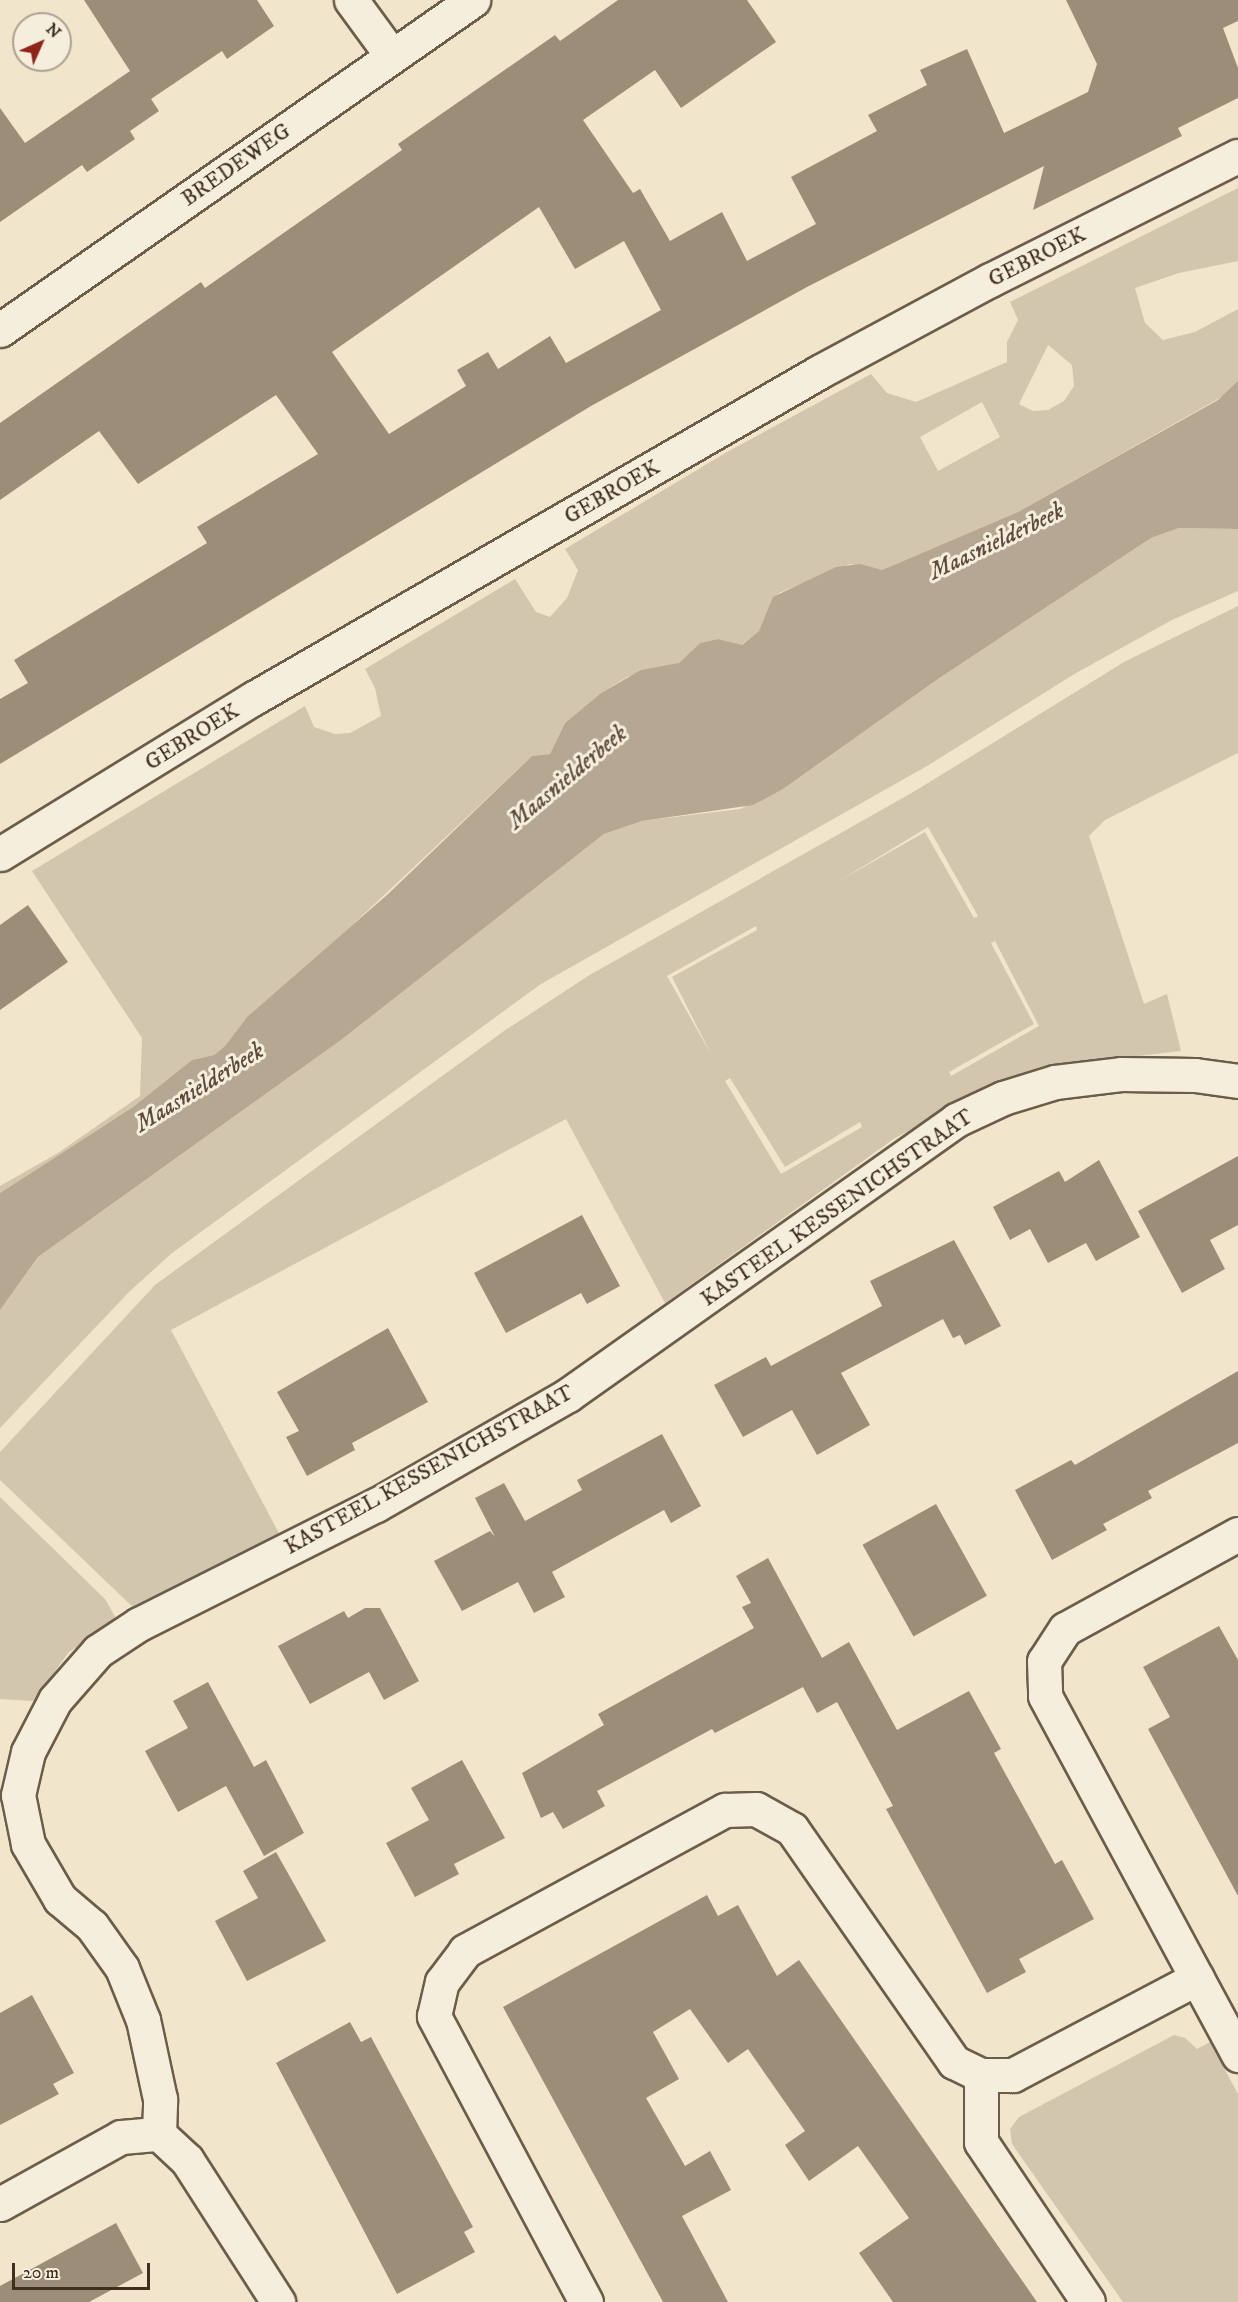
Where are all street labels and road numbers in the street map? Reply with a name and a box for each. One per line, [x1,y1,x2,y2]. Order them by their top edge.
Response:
street label: BREDEWEG [176,118,296,212]
street label: GEBROEK [984,221,1090,293]
street label: GEBROEK [560,454,664,530]
street label: GEBROEK [140,698,244,776]
street label: KASTEEL KESSENICHSTRAAT [696,1104,978,1312]
street label: KASTEEL KESSENICHSTRAAT [280,1379,578,1561]

